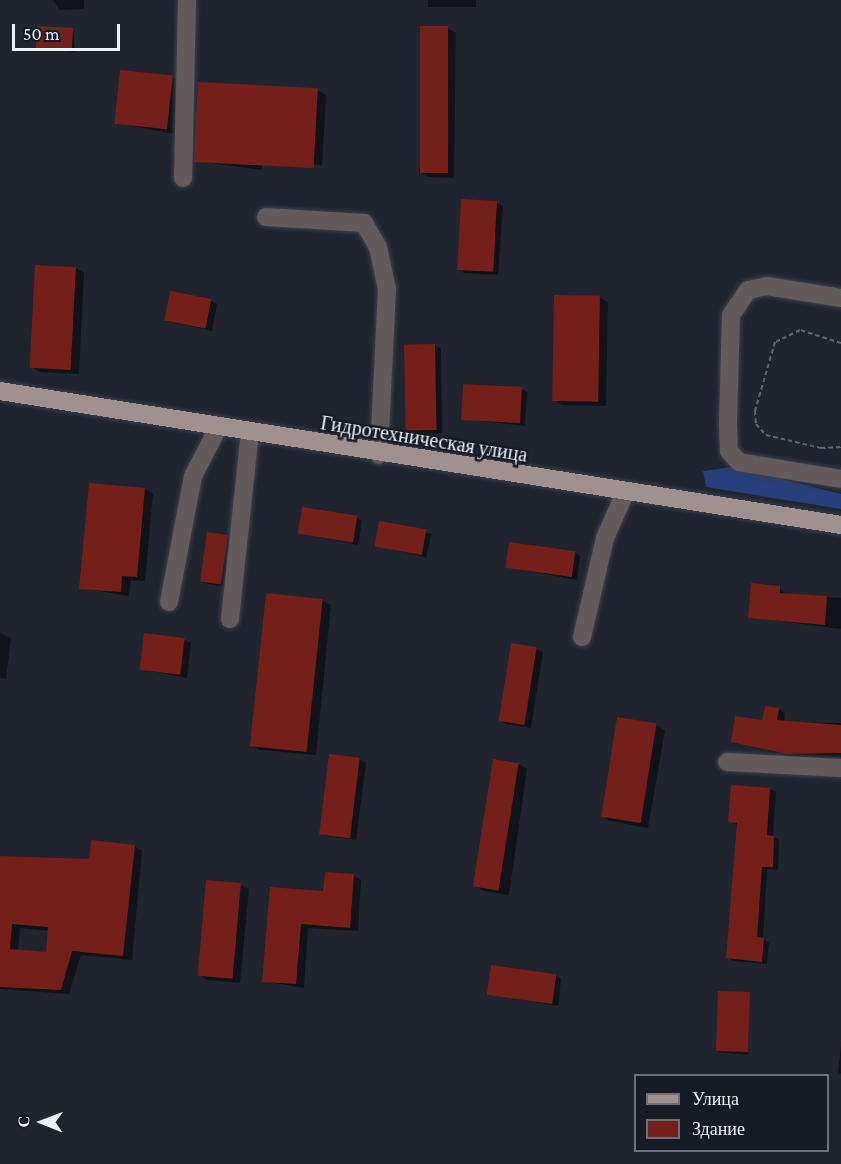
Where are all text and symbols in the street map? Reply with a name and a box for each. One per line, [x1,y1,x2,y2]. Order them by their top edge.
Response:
scale bar [15,12,123,50]
text: 50 m [23,24,60,44]
street label: Гидротехническая улица [319,411,529,467]
legend [634,1074,829,1152]
text: Улица [692,1089,739,1109]
north arrow [12,1092,72,1152]
text: С [15,1116,32,1128]
text: Здание [692,1119,745,1139]

